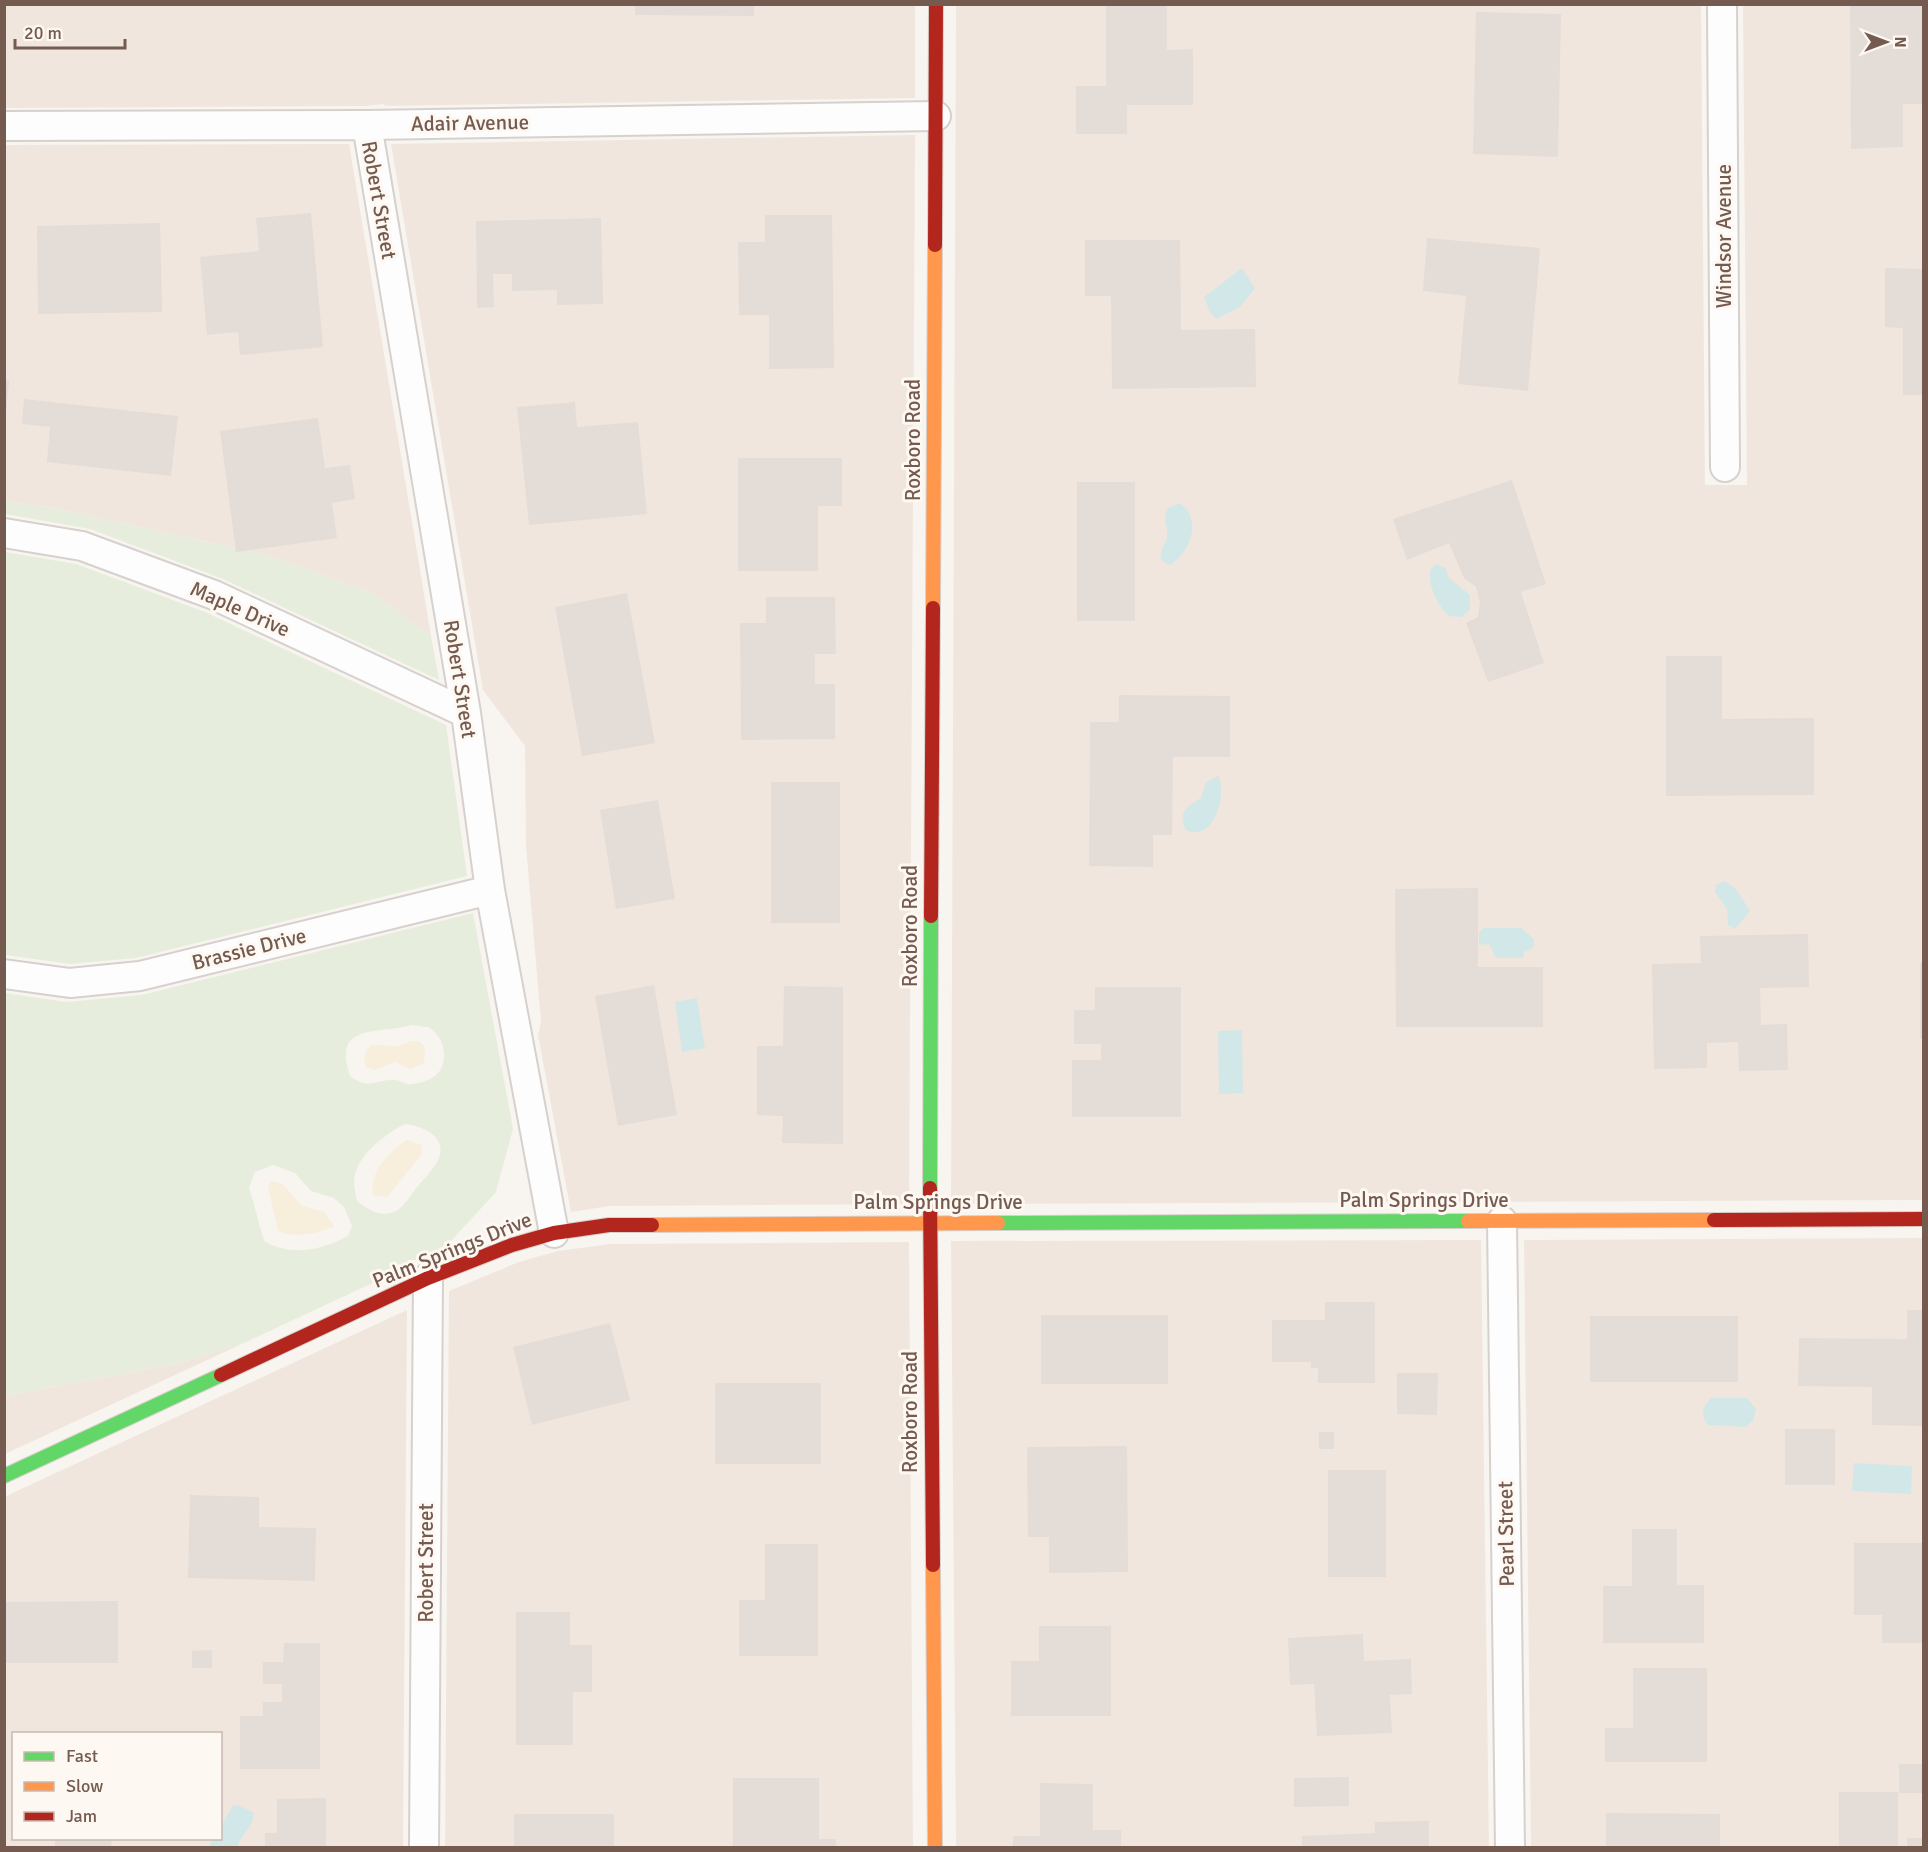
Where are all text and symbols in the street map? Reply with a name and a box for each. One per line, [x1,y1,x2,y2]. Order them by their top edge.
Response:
scale bar [15,12,124,50]
north arrow [1856,12,1916,72]
text: 20 m [24,22,62,44]
text: N [1890,36,1910,48]
street label: Adair Avenue [411,109,529,137]
street label: Robert Street [356,139,402,261]
street label: Windsor Avenue [1711,164,1737,308]
street label: Roxboro Road [900,379,926,501]
street label: Maple Drive [186,575,294,643]
street label: Robert Street [438,618,482,740]
street label: Roxboro Road [897,865,923,987]
street label: Brassie Drive [189,922,309,976]
street label: Palm Springs Drive [1339,1187,1509,1213]
street label: Palm Springs Drive [853,1189,1023,1215]
street label: Palm Springs Drive [369,1206,535,1294]
street label: Roxboro Road [897,1351,923,1473]
street label: Pearl Street [1492,1481,1520,1587]
street label: Robert Street [413,1503,439,1623]
legend [12,1732,222,1840]
text: Fast [66,1745,98,1767]
text: Slow [66,1775,103,1797]
text: Jam [66,1805,97,1827]

